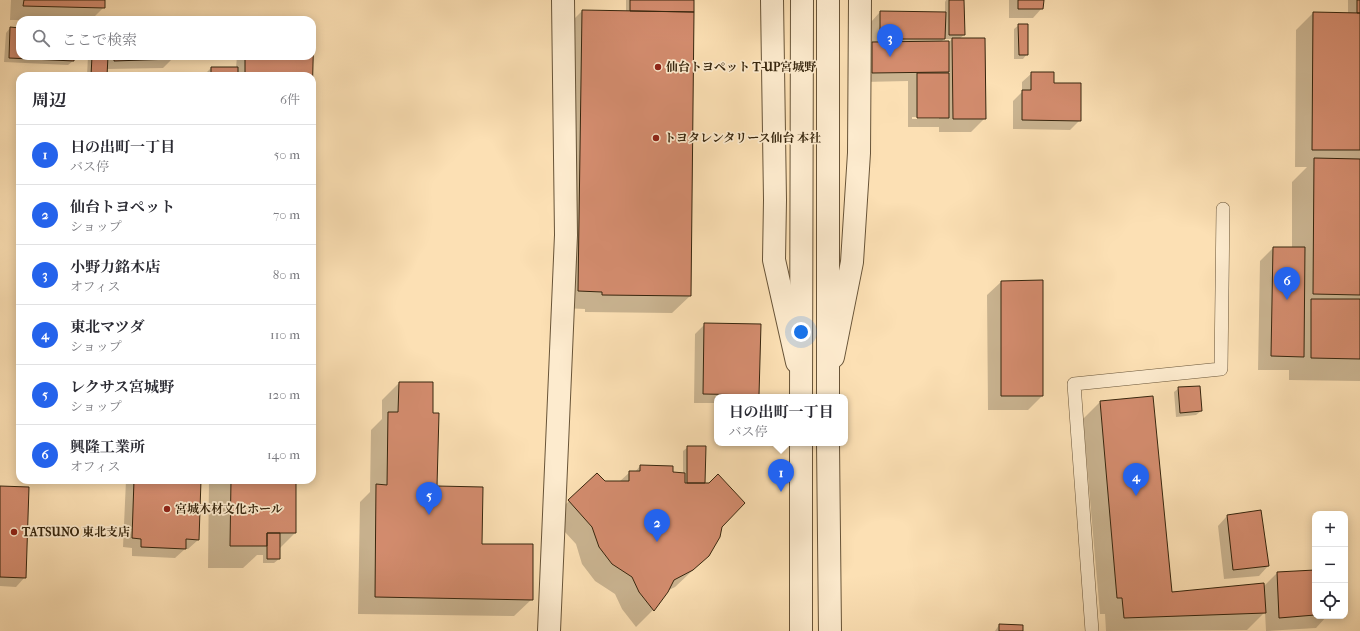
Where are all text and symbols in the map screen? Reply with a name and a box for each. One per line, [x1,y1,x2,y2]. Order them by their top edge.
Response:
search box [16,16,316,60]
pin: 3 [877,24,903,57]
icon: search [30,27,52,49]
text: ここで検索 [62,31,137,49]
place label: 仙台トヨペット T-UP宮城野 [666,60,816,74]
marker: 仙台トヨペット T-UP宮城野 [653,62,663,72]
text: 周辺 [32,90,66,110]
text: 6件 [280,92,300,107]
place label: トヨタレンタリース仙台 本社 [664,131,821,145]
marker: トヨタレンタリース仙台 本社 [651,133,661,143]
text: 日の出町一丁目 [70,138,175,156]
text: 1 [43,147,47,162]
text: 50 m [274,147,300,162]
text: バス停 [70,159,109,174]
text: 仙台トヨペット [70,198,175,216]
text: 2 [42,207,48,222]
text: 70 m [273,207,300,222]
text: ショップ [70,219,122,234]
text: 小野力銘木店 [70,258,160,276]
text: 3 [42,267,48,282]
text: 80 m [273,267,300,282]
pin: 6 [1274,267,1300,300]
text: オフィス [70,279,121,294]
text: 東北マツダ [70,318,144,336]
your location [791,322,811,342]
text: 4 [41,327,49,342]
text: 110 m [270,327,300,342]
text: ショップ [70,339,122,354]
text: レクサス宮城野 [70,378,174,396]
text: 5 [42,387,48,402]
text: 120 m [268,387,300,402]
popup [714,394,848,446]
text: ショップ [70,399,122,414]
text: 日の出町一丁目 [728,403,834,421]
text: バス停 [728,424,768,439]
text: 興隆工業所 [70,438,145,456]
text: 6 [41,447,49,462]
text: 140 m [267,447,300,462]
text: オフィス [70,459,121,474]
pin: 1 [768,459,794,492]
pin: 4 [1123,463,1149,496]
pin: 5 [416,482,442,515]
place label: 宮城木材文化ホール [175,502,283,516]
marker: 宮城木材文化ホール [162,504,172,514]
pin: 2 [644,509,670,542]
map controls [1312,511,1348,619]
button: + [1312,511,1348,547]
place label: TATSUNO 東北支店 [21,525,130,539]
marker: TATSUNO 東北支店 [9,527,19,537]
button: − [1312,547,1348,583]
button: locate [1312,583,1348,619]

